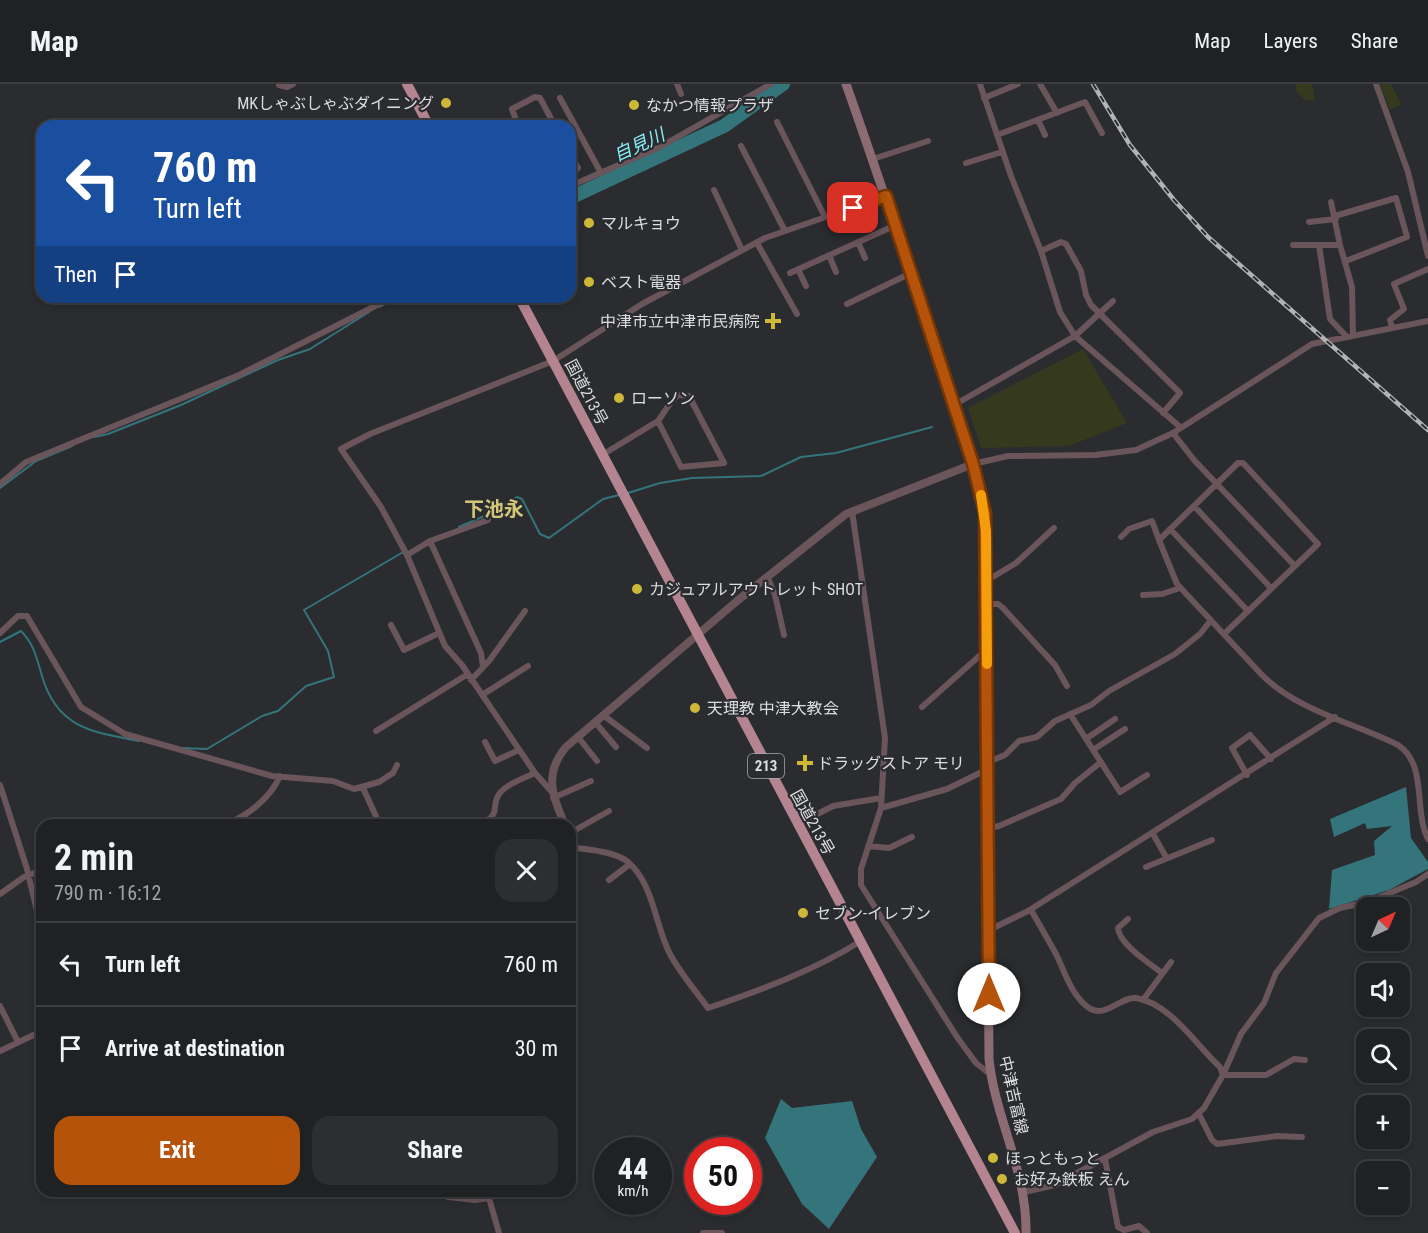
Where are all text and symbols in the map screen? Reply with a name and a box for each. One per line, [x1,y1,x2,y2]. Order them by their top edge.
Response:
text: Map [30,25,78,58]
text: Map [1194,29,1231,53]
text: Layers [1264,29,1318,53]
text: Share [1351,29,1398,53]
place label: MKしゃぶしゃぶダイニング [237,94,434,113]
marker: MKしゃぶしゃぶダイニング [439,96,453,110]
place label: なかつ情報プラザ [646,96,774,115]
marker: なかつ情報プラザ [627,98,641,112]
water label: 自見川 [610,123,670,165]
text: 760 m [153,143,258,192]
icon: left [54,144,132,222]
pin [827,182,878,233]
icon: arrive [836,191,869,224]
text: Turn left [153,193,242,225]
place label: マルキョウ [601,214,681,233]
marker: マルキョウ [582,216,596,230]
icon: arrive [109,258,142,291]
text: Then [54,262,97,287]
place label: ベスト電器 [601,273,681,292]
marker: ベスト電器 [582,275,596,289]
place label: 中津市立中津市民病院 [600,312,760,331]
marker: 中津市立中津市民病院 [764,312,782,330]
street label: 国道213号 [561,356,612,428]
place label: ローソン [631,389,695,408]
marker: ローソン [612,391,626,405]
district label: 下池永 [464,497,524,521]
place label: カジュアルアウトレット SHOT [649,580,863,599]
marker: カジュアルアウトレット SHOT [630,582,644,596]
place label: 天理教 中津大教会 [707,699,839,718]
marker: 天理教 中津大教会 [688,701,702,715]
road number: 213 [748,754,784,778]
place label: ドラッグストア モリ [817,754,965,773]
marker: ドラッグストア モリ [798,756,812,770]
street label: 国道213号 [787,786,838,858]
text: 2 min [54,837,134,879]
button: close [495,839,558,902]
text: 790 m · 16:12 [54,881,161,905]
north arrow [1356,897,1410,951]
map controls [1356,897,1410,1215]
place label: セブン-イレブン [815,904,931,923]
marker: セブン-イレブン [796,906,810,920]
icon: left [54,948,87,981]
text: Turn left [105,952,180,977]
text: 760 m [504,952,558,977]
position arrow [957,962,1021,1026]
button: sound [1356,963,1410,1017]
button: search [1356,1029,1410,1083]
icon: arrive [54,1032,87,1065]
text: Arrive at destination [105,1036,285,1061]
text: 30 m [515,1036,558,1061]
street label: 中津吉富線 [995,1054,1032,1136]
button: + [1356,1095,1410,1149]
button: Exit [54,1116,300,1185]
button: Share [312,1116,558,1185]
speed limit sign: 50 [684,1137,762,1215]
place label: ほっともっと [1005,1149,1101,1168]
text: 44 [618,1151,648,1186]
marker: ほっともっと [986,1151,1000,1165]
button: − [1356,1161,1410,1215]
place label: お好み鉄板 えん [1014,1170,1130,1189]
marker: お好み鉄板 えん [995,1172,1009,1186]
text: km/h [618,1182,648,1200]

